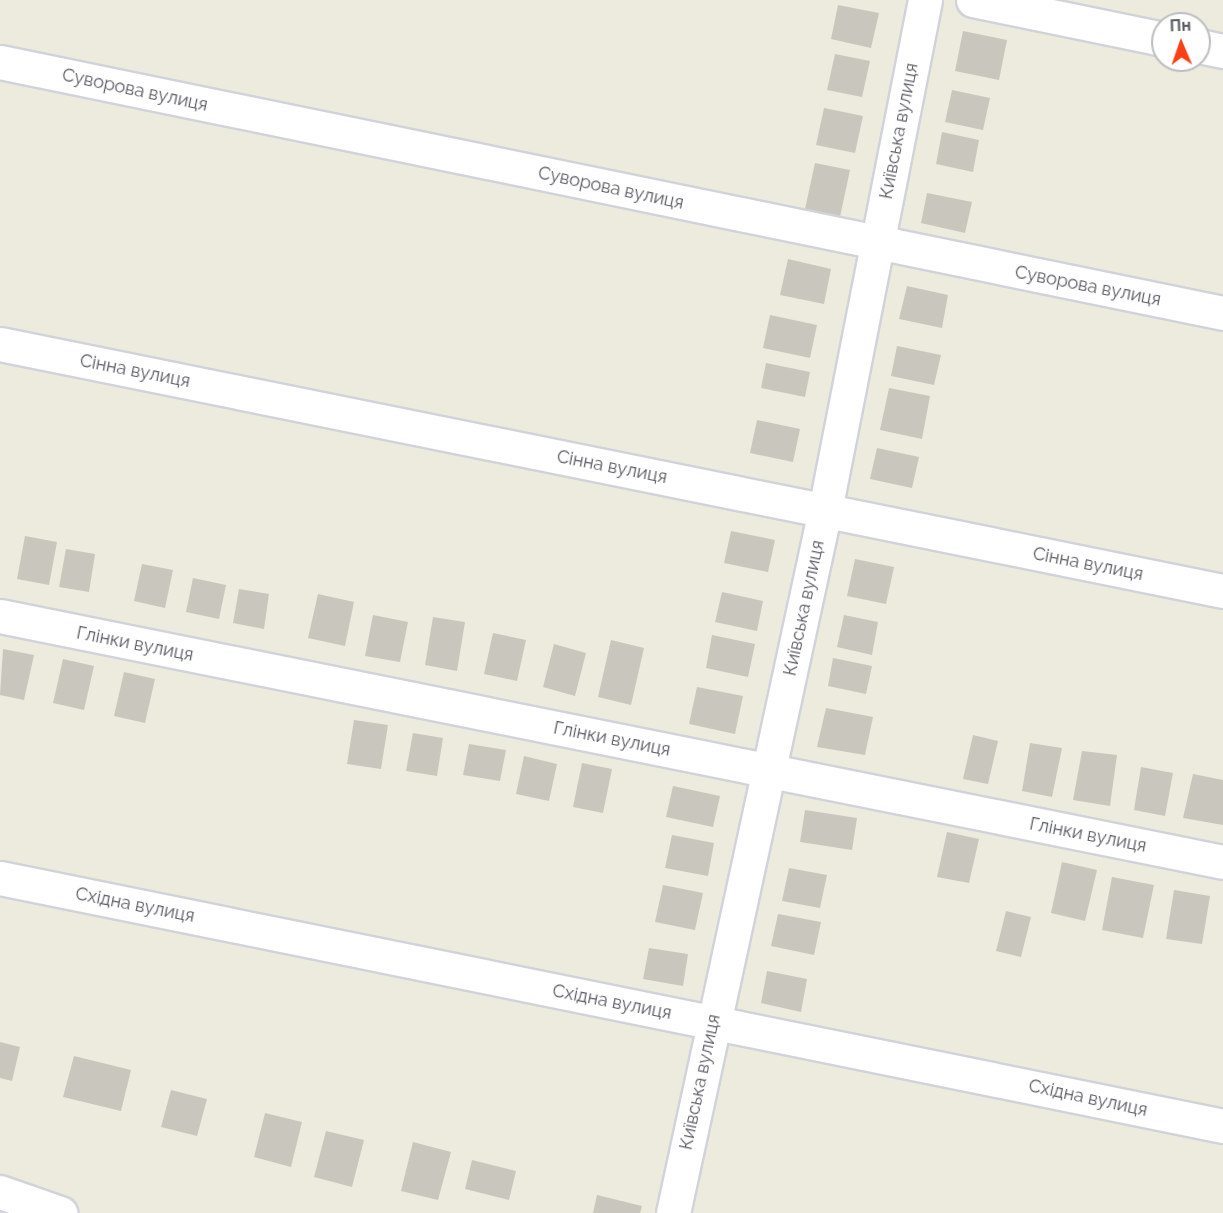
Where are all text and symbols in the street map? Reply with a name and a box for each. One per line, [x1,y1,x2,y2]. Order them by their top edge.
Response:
north arrow [1151,12,1211,72]
text: Пн [1169,16,1191,35]
street label: Київська вулиця [875,61,923,201]
street label: Суворова вулиця [60,64,210,116]
street label: Суворова вулиця [536,162,686,214]
street label: Суворова вулиця [1013,261,1163,311]
street label: Сінна вулиця [78,350,192,392]
street label: Сінна вулиця [555,446,669,488]
street label: Київська вулиця [779,538,829,678]
street label: Сінна вулиця [1031,543,1145,585]
street label: Глінки вулиця [75,622,195,666]
street label: Глінки вулиця [552,717,672,761]
street label: Глінки вулиця [1028,813,1148,857]
street label: Східна вулиця [74,883,196,927]
street label: Східна вулиця [551,980,673,1024]
street label: Київська вулиця [675,1012,725,1152]
street label: Східна вулиця [1027,1075,1149,1121]

